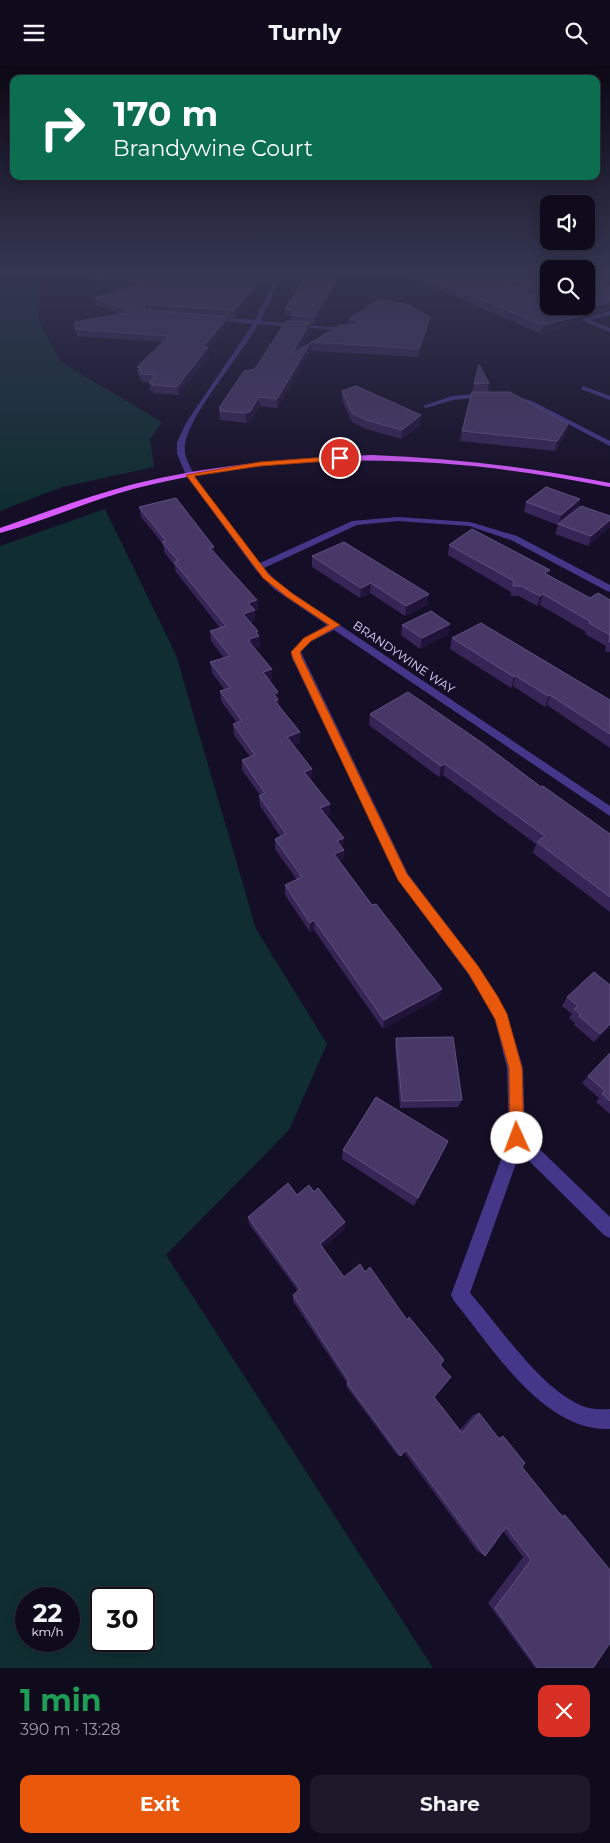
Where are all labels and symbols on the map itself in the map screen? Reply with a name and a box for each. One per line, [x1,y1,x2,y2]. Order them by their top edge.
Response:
pin [319,437,361,479]
street label: BRANDYWINE WAY [350,617,458,697]
position arrow [490,1111,542,1163]
speed limit sign: 30 [90,1587,155,1652]

